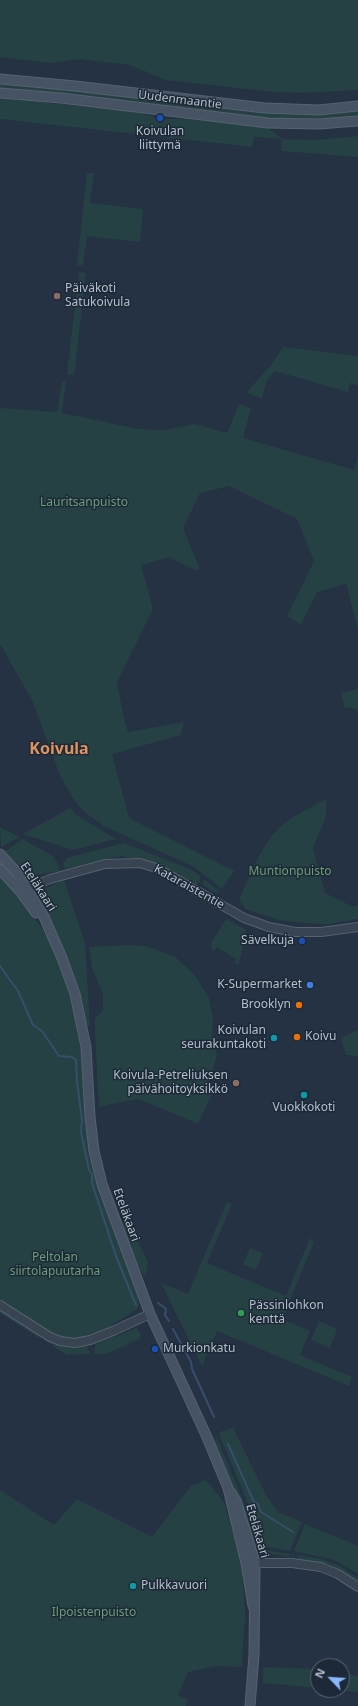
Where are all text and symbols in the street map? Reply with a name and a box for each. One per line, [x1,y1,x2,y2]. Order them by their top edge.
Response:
street label: Uudenmaantie [137,88,223,112]
marker: Koivulan liittymä [155,113,165,123]
place label: Koivulan liittymä [136,125,184,153]
place label: Päiväkoti Satukoivula [65,282,130,310]
marker: Päiväkoti Satukoivula [52,291,62,301]
park label: Lauritsanpuisto [40,496,128,510]
district label: Koivula [29,739,89,759]
street label: Eteläkaari [17,860,59,914]
street label: Kataraistentie [151,862,227,912]
park label: Muntionpuisto [248,865,332,879]
place label: Sävelkuja [241,934,294,948]
marker: Sävelkuja [297,936,307,946]
place label: K-Supermarket [217,978,302,992]
marker: K-Supermarket [305,980,315,990]
place label: Brooklyn [241,998,291,1012]
marker: Brooklyn [294,1000,304,1010]
place label: Koivulan seurakuntakoti [181,1024,266,1052]
place label: Koivu [305,1030,336,1044]
marker: Koivu [292,1032,302,1042]
marker: Koivulan seurakuntakoti [269,1033,279,1043]
place label: Koivula-Petreliuksen päivähoitoyksikkö [113,1069,228,1097]
marker: Koivula-Petreliuksen päivähoitoyksikkö [231,1078,241,1088]
marker: Vuokkokoti [299,1090,309,1100]
place label: Vuokkokoti [273,1101,335,1115]
street label: Eteläkaari [110,1186,142,1244]
park label: Peltolan siirtolapuutarha [10,1251,100,1279]
place label: Pässinlohkon kenttä [249,1299,324,1327]
marker: Pässinlohkon kenttä [236,1308,246,1318]
place label: Murkionkatu [163,1342,235,1356]
marker: Murkionkatu [150,1344,160,1354]
street label: Eteläkaari [242,1502,272,1560]
place label: Pulkkavuori [141,1579,207,1593]
marker: Pulkkavuori [128,1581,138,1591]
park label: Ilpoistenpuisto [52,1606,136,1620]
north arrow [310,1658,350,1698]
text: N [311,1666,328,1680]

